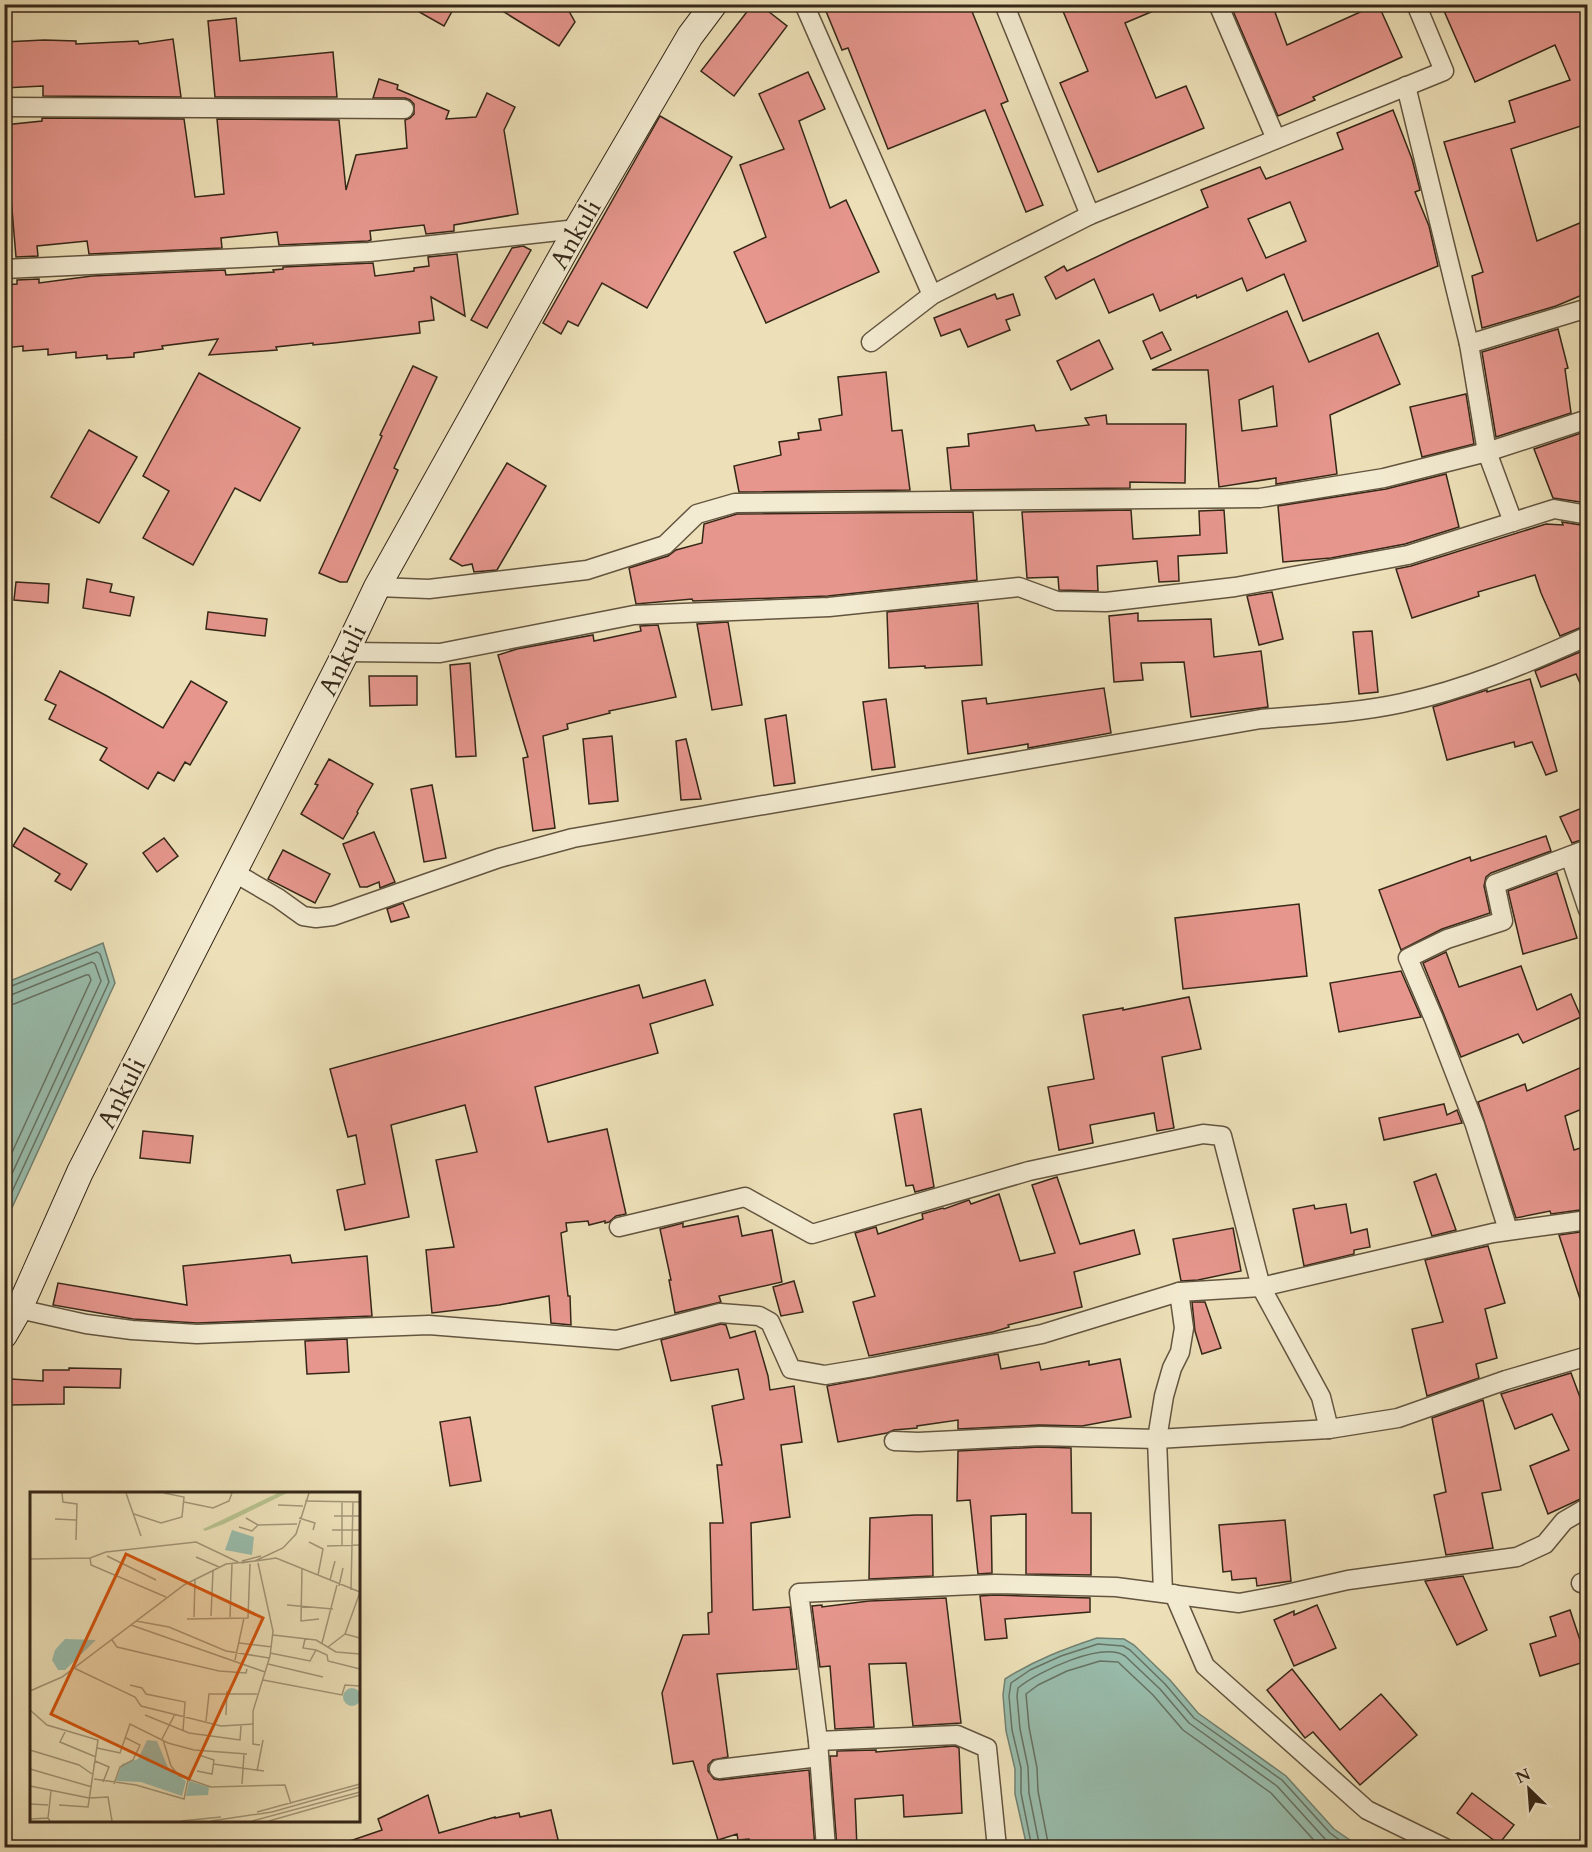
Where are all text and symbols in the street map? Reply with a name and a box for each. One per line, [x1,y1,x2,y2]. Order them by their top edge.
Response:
street label: Ankuli [541,193,609,276]
street label: Ankuli [310,619,375,702]
street label: Ankuli [89,1052,154,1135]
inset map [30,1492,360,1822]
north arrow [1499,1759,1559,1819]
text: N [1512,1763,1534,1789]

